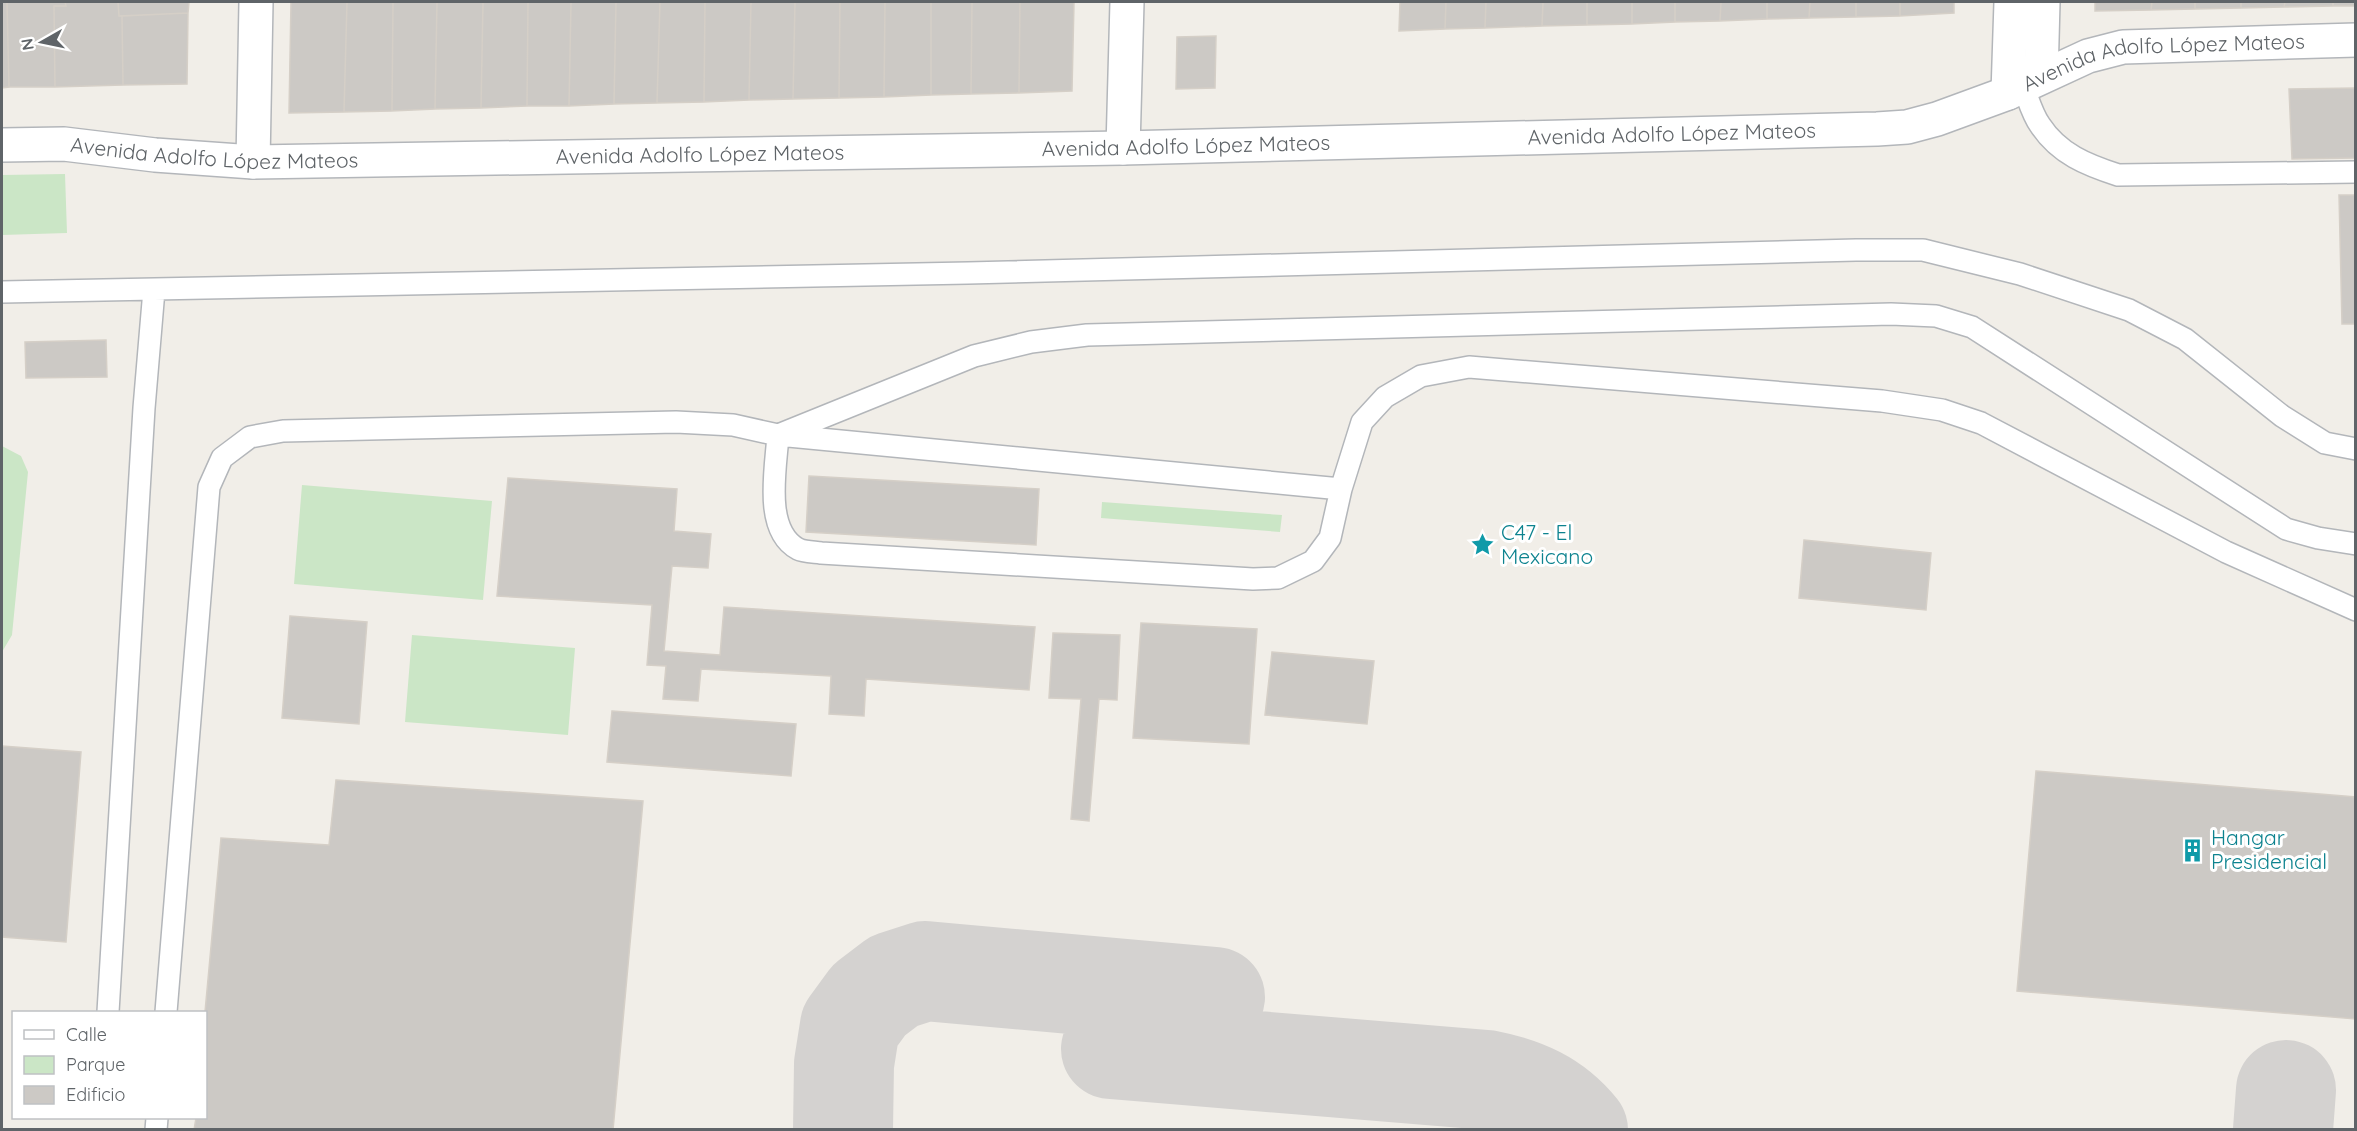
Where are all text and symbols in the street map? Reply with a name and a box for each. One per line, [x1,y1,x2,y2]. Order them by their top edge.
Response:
north arrow [12,12,72,72]
street label: Avenida Adolfo López Mateos [2018,28,2305,96]
text: N [16,37,38,52]
street label: Avenida Adolfo López Mateos [1527,117,1816,150]
street label: Avenida Adolfo López Mateos [1041,129,1331,161]
street label: Avenida Adolfo López Mateos [69,131,359,174]
street label: Avenida Adolfo López Mateos [556,138,845,169]
place label: C47 - El Mexicano [1501,519,1593,569]
place icon: C47 - El Mexicano [1470,532,1496,558]
place label: Hangar Presidencial [2211,824,2327,874]
building icon: Hangar Presidencial [2180,837,2206,863]
legend [12,1011,207,1119]
text: Calle [66,1023,107,1046]
text: Parque [66,1053,125,1076]
text: Edificio [66,1083,125,1106]

